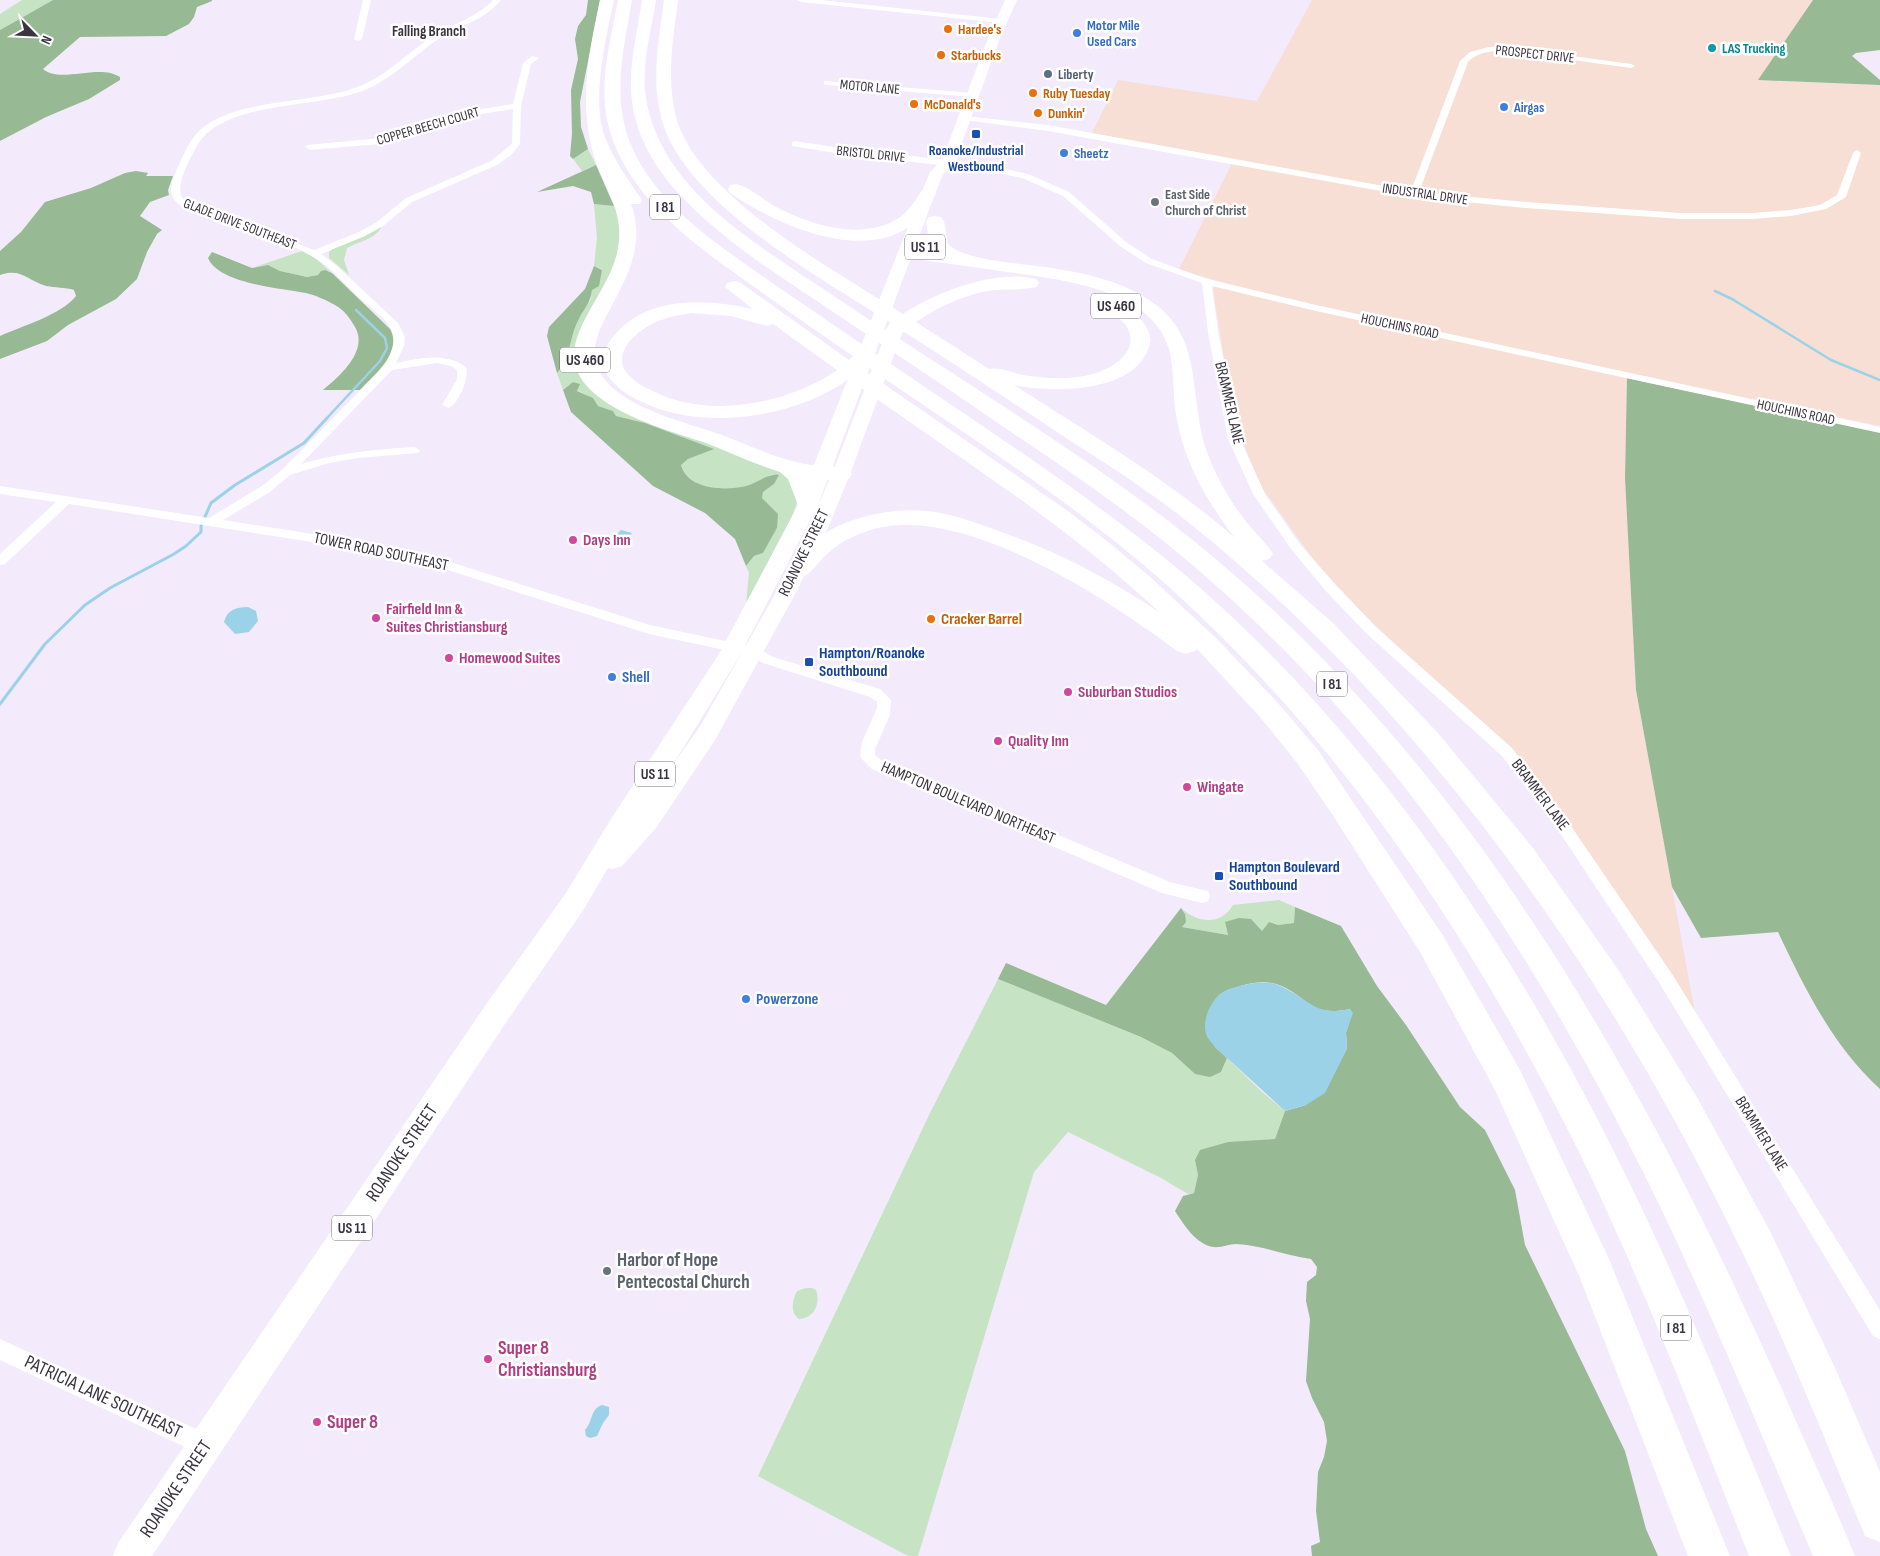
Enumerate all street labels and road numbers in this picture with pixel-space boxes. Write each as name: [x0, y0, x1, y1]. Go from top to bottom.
street label: PROSPECT DRIVE: [1495, 41, 1576, 67]
street label: MOTOR LANE: [839, 76, 901, 98]
street label: COPPER BEECH COURT: [375, 103, 482, 149]
street label: BRISTOL DRIVE: [836, 142, 907, 166]
street label: INDUSTRIAL DRIVE: [1381, 180, 1469, 208]
road number: I 81: [650, 194, 680, 220]
street label: GLADE DRIVE SOUTHEAST: [181, 195, 299, 253]
road number: US 11: [905, 234, 945, 260]
road number: US 460: [1091, 294, 1141, 318]
street label: HOUCHINS ROAD: [1360, 309, 1441, 343]
road number: US 460: [560, 348, 610, 372]
street label: BRAMMER LANE: [1210, 360, 1248, 446]
street label: HOUCHINS ROAD: [1756, 395, 1837, 429]
street label: ROANOKE STREET: [775, 506, 833, 600]
street label: TOWER ROAD SOUTHEAST: [312, 528, 451, 576]
road number: I 81: [1317, 672, 1347, 696]
street label: BRAMMER LANE: [1507, 756, 1573, 834]
street label: HAMPTON BOULEVARD NORTHEAST: [878, 758, 1058, 849]
road number: US 11: [635, 762, 675, 786]
street label: BRAMMER LANE: [1731, 1093, 1791, 1175]
street label: ROANOKE STREET: [361, 1100, 443, 1206]
road number: US 11: [332, 1216, 372, 1240]
road number: I 81: [1661, 1316, 1691, 1340]
street label: PATRICIA LANE SOUTHEAST: [21, 1350, 186, 1444]
street label: ROANOKE STREET: [135, 1436, 217, 1542]

